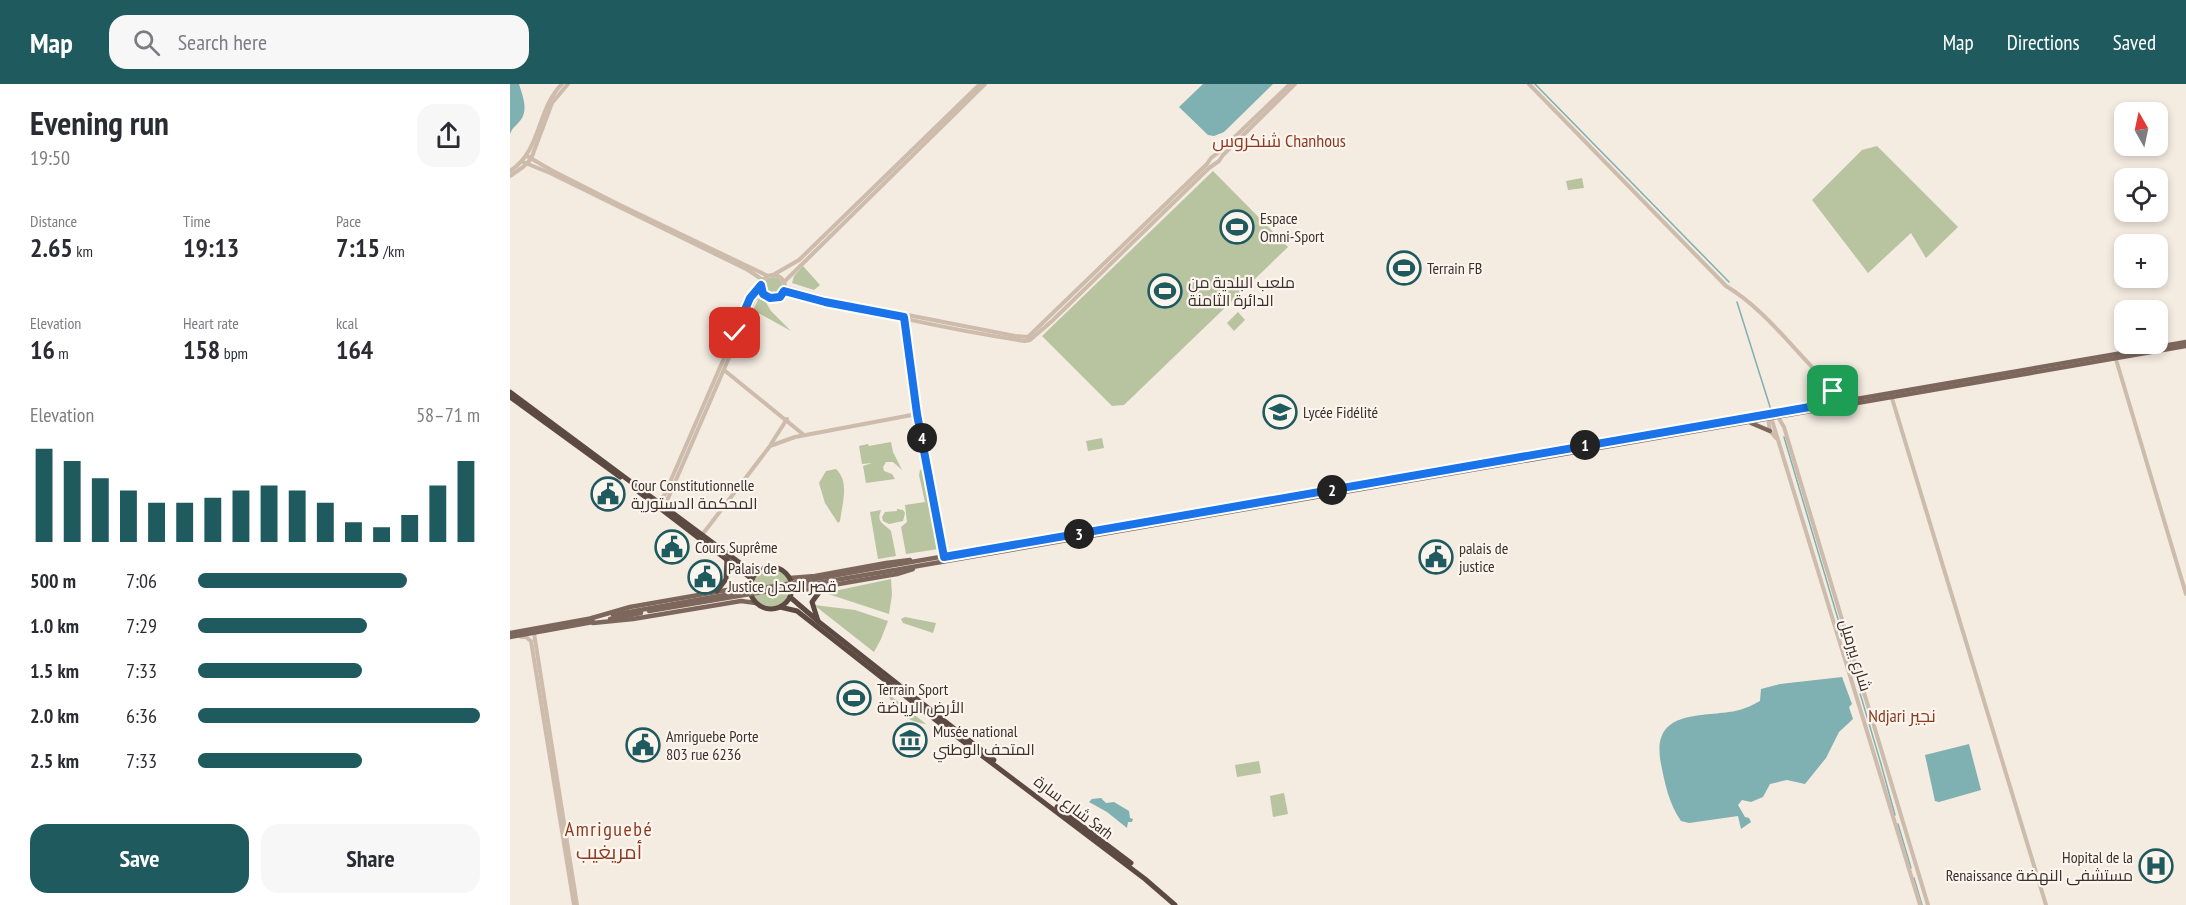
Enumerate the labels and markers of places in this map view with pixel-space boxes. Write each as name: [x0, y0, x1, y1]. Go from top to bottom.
place label: Espace Omni-Sport: [1260, 208, 1325, 246]
sports icon: Espace Omni-Sport: [1219, 209, 1255, 245]
sports icon: Terrain FB: [1386, 250, 1422, 286]
place label: Terrain FB: [1427, 258, 1482, 278]
place label: ملعب البلدية من الدائرة الثامنة: [1188, 272, 1295, 310]
sports icon: ملعب البلدية من الدائرة الثامنة: [1147, 273, 1183, 309]
pin: [709, 307, 760, 358]
pin: [1807, 365, 1858, 416]
school or university icon: Lycée Fidélité: [1262, 394, 1298, 430]
place label: Lycée Fidélité: [1303, 402, 1378, 422]
pin: 4: [907, 423, 937, 453]
pin: 1: [1570, 430, 1600, 460]
place label: Cour Constitutionnelle المحكمة الدستورية: [631, 475, 758, 513]
pin: 2: [1317, 475, 1347, 505]
public building icon: Cour Constitutionnelle المحكمة الدستورية: [590, 476, 626, 512]
pin: 3: [1064, 519, 1094, 549]
public building icon: Cours Suprême: [654, 529, 690, 565]
place label: Cours Suprême: [695, 537, 778, 557]
place label: palais de justice: [1459, 538, 1508, 576]
public building icon: palais de justice: [1418, 539, 1454, 575]
place label: Palais de Justice قصر العدل: [727, 558, 837, 597]
public building icon: Palais de Justice قصر العدل: [687, 559, 723, 595]
place label: Terrain Sport الأرض الرياضة: [877, 679, 964, 718]
sports icon: Terrain Sport الأرض الرياضة: [836, 680, 872, 716]
place label: Musée national المتحف الوطني: [933, 721, 1035, 763]
museum icon: Musée national المتحف الوطني: [892, 722, 928, 758]
place label: Amriguebe Porte 803 rue 6236: [666, 726, 759, 764]
public building icon: Amriguebe Porte 803 rue 6236: [625, 727, 661, 763]
place label: Hopital de la Renaissance مستشفى النهضة: [1946, 847, 2133, 886]
hospital icon: Hopital de la Renaissance مستشفى النهضة: [2138, 848, 2174, 884]

